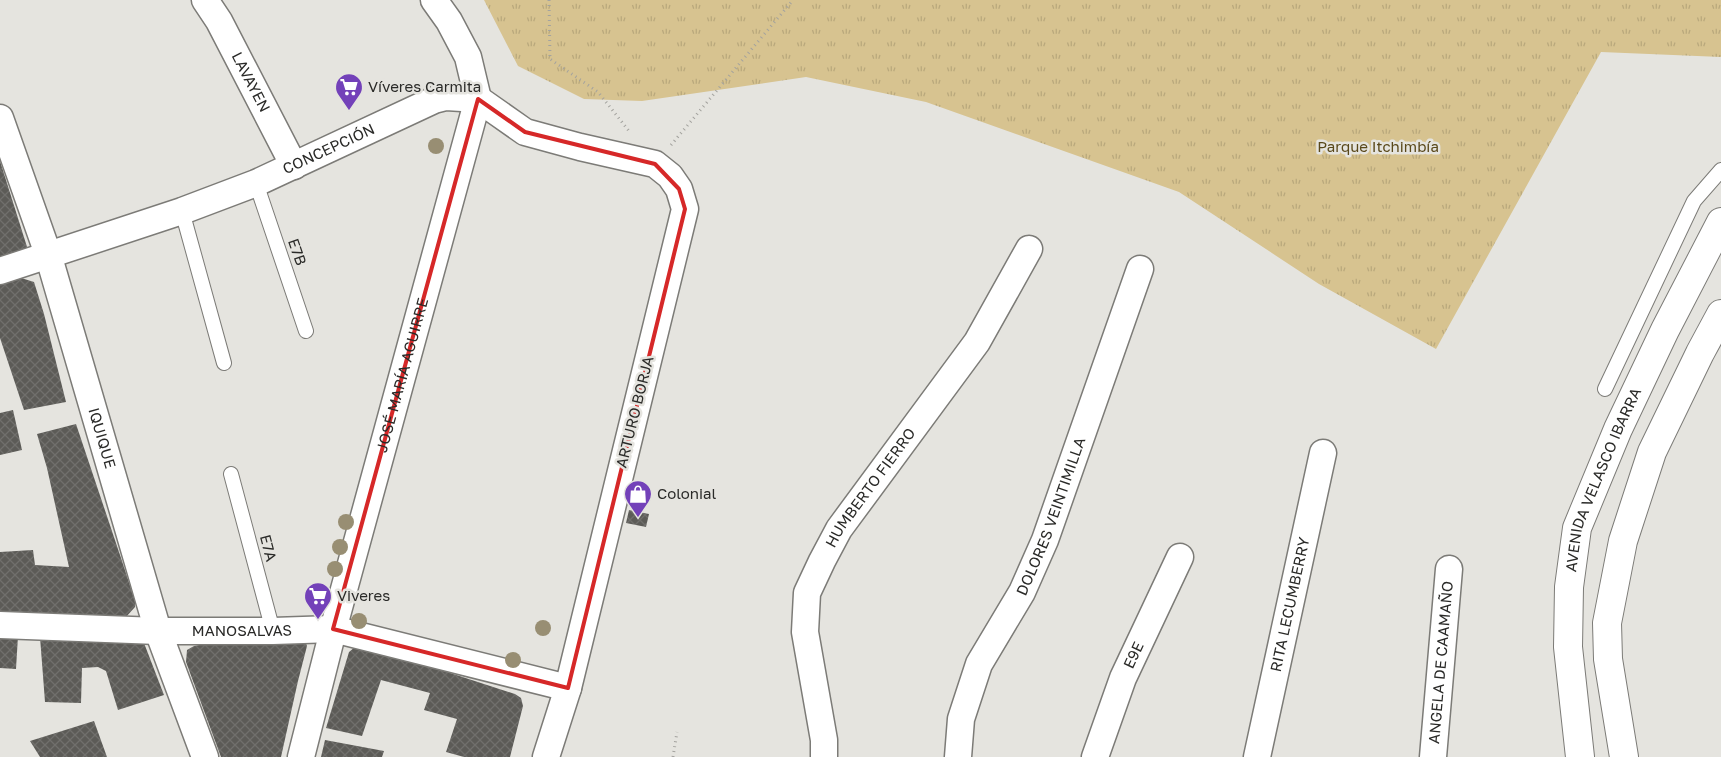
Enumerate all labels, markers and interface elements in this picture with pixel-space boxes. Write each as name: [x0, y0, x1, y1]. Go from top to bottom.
street label: LAVAYEN: [229, 49, 274, 115]
supermarket icon: Víveres Carmita: [334, 72, 364, 111]
place label: Víveres Carmita: [368, 77, 481, 95]
street label: CONCEPCIÓN: [279, 119, 377, 177]
park label: Parque Itchimbía: [1317, 137, 1439, 155]
street label: E7B: [285, 236, 311, 267]
street label: JOSÉ MARÍA AGUIRRE: [372, 296, 431, 454]
street label: ARTURO BORJA: [611, 354, 657, 469]
street label: AVENIDA VELASCO IBARRA: [1561, 384, 1644, 573]
street label: IQUIQUE: [85, 405, 120, 470]
street label: HUMBERTO FIERRO: [821, 424, 919, 550]
street label: DOLORES VEINTIMILLA: [1012, 434, 1088, 598]
shop icon: Colonial: [623, 479, 653, 518]
place label: Colonial: [657, 484, 717, 502]
street label: E7A: [257, 532, 281, 563]
street label: RITA LECUMBERRY: [1266, 535, 1313, 673]
street label: ANGELA DE CAAMAÑO: [1424, 580, 1456, 744]
supermarket icon: Viveres: [303, 581, 333, 620]
place label: Viveres: [337, 586, 390, 604]
street label: MANOSALVAS: [192, 620, 292, 639]
street label: E9E: [1119, 639, 1147, 671]

